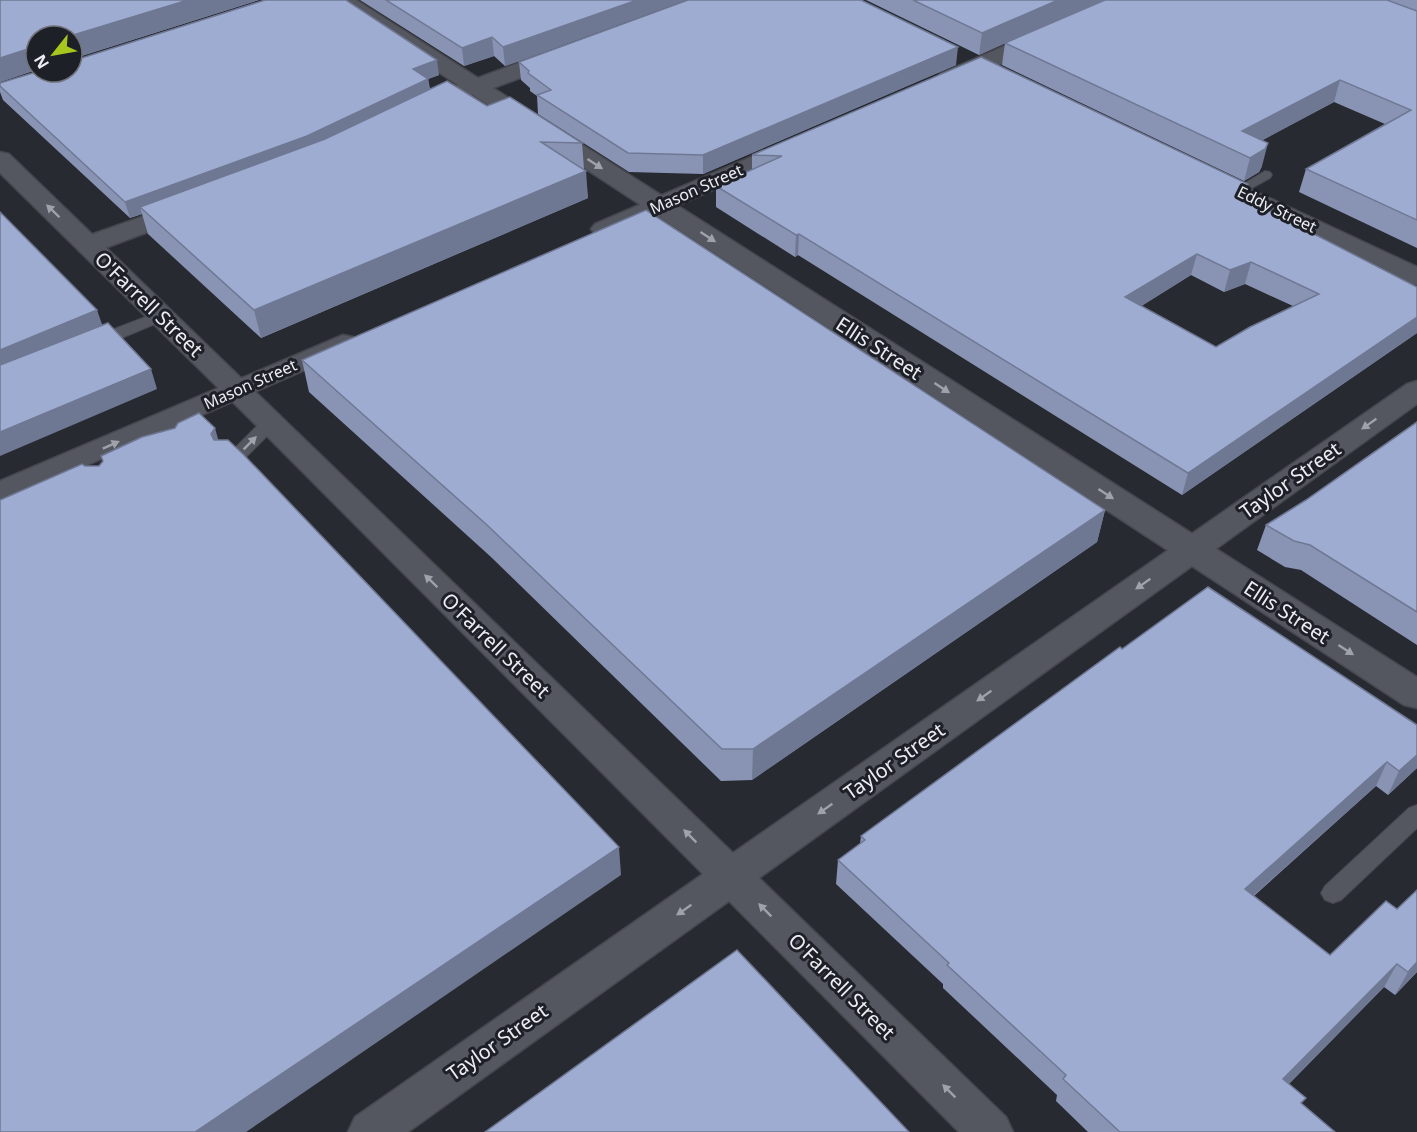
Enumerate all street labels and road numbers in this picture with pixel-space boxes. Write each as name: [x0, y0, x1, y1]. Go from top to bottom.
street label: Mason Street: [646, 159, 746, 219]
street label: Eddy Street: [1234, 180, 1320, 238]
street label: O'Farrell Street: [89, 245, 209, 363]
street label: Ellis Street: [831, 310, 927, 386]
street label: Mason Street: [200, 354, 300, 414]
street label: Taylor Street: [1234, 435, 1346, 525]
street label: Ellis Street: [1239, 574, 1335, 650]
street label: O'Farrell Street: [436, 586, 556, 704]
street label: Taylor Street: [838, 716, 950, 806]
street label: O'Farrell Street: [783, 927, 901, 1045]
street label: Taylor Street: [441, 997, 553, 1087]

